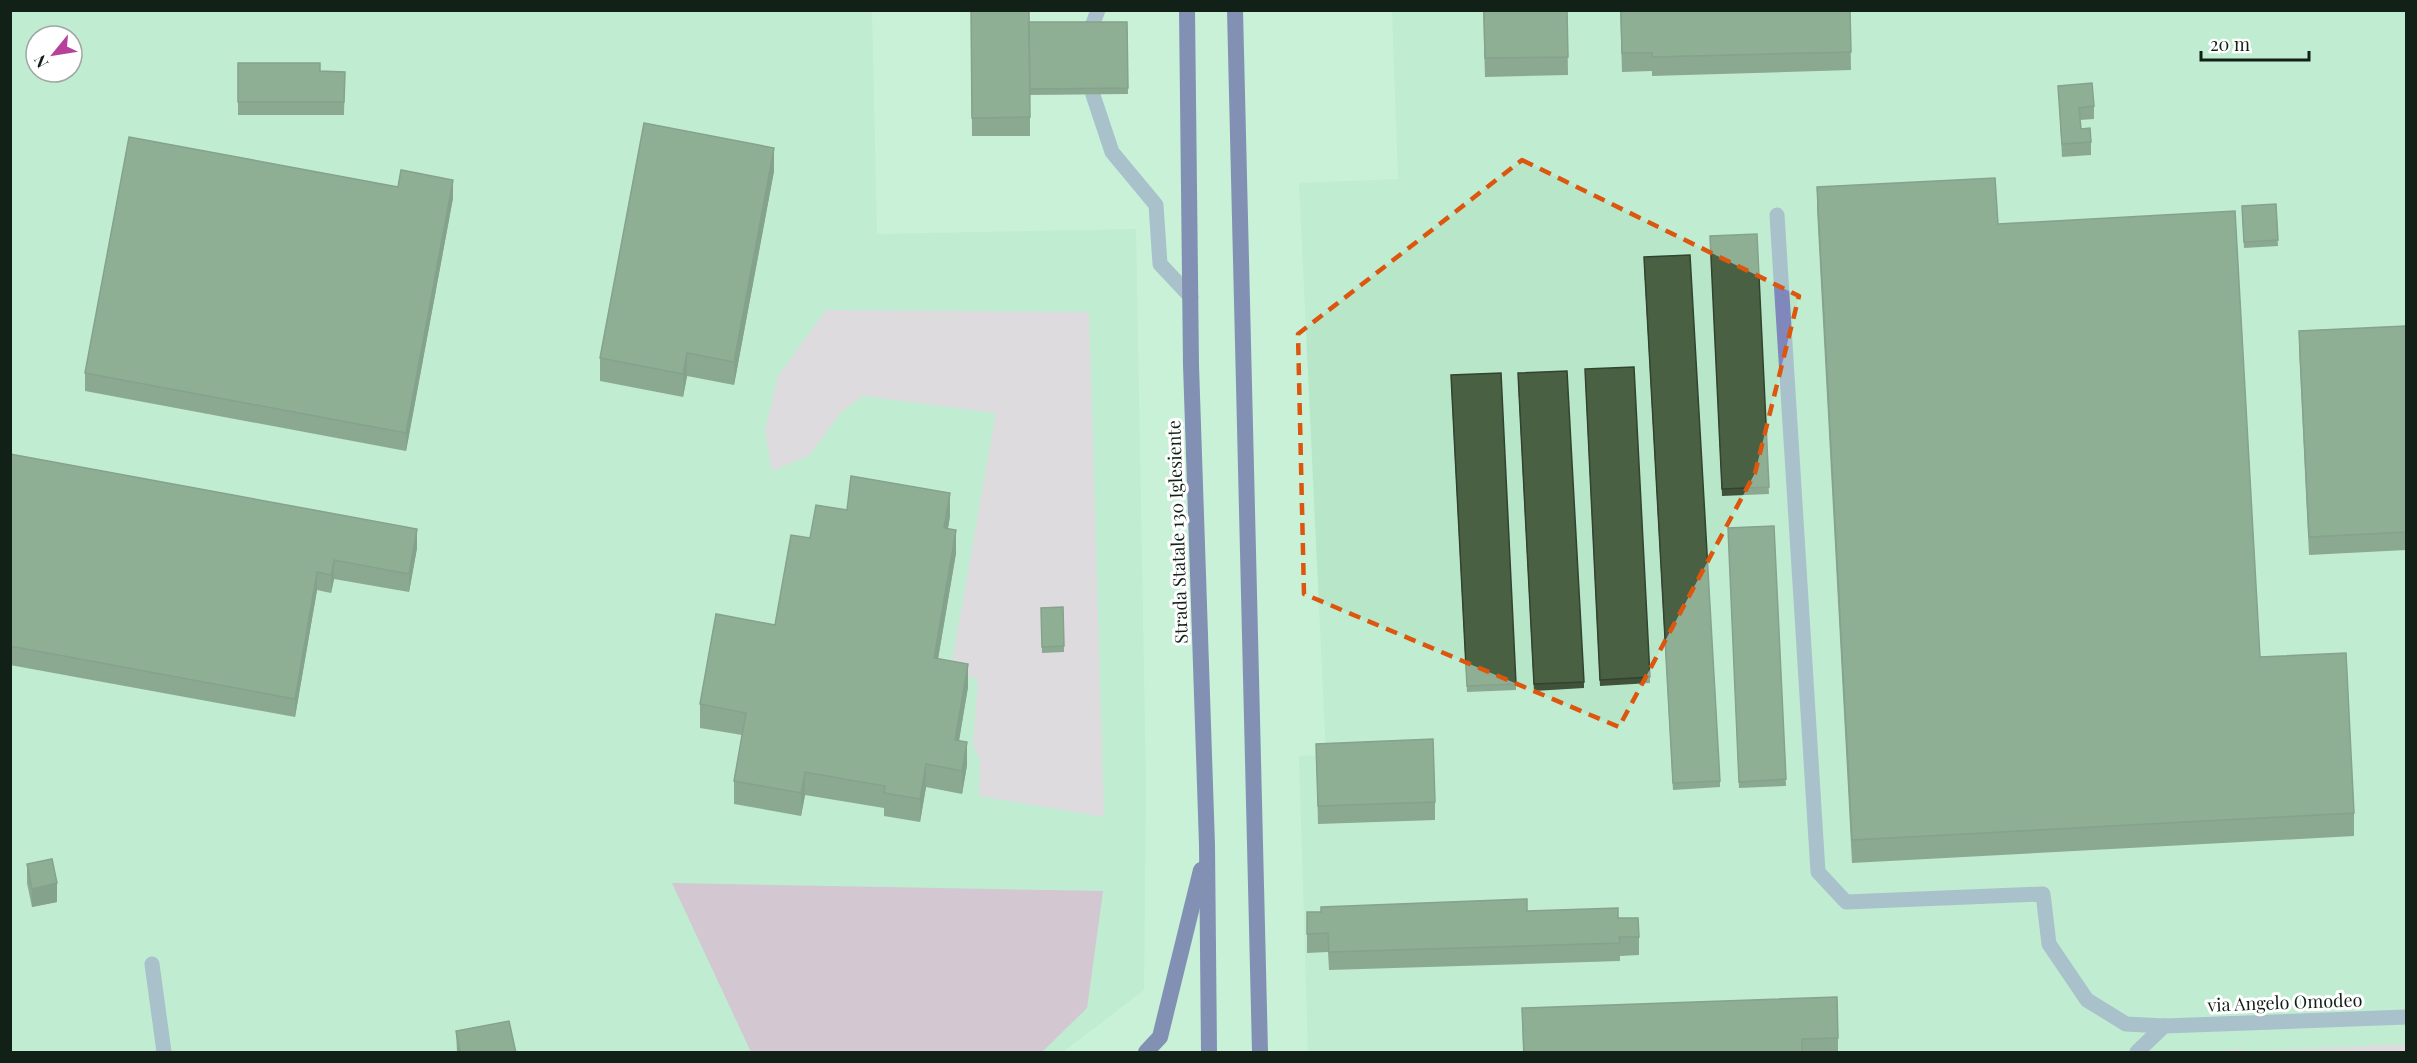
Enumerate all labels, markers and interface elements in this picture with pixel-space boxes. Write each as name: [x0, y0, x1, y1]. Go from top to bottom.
north arrow: [24, 24, 84, 84]
scale bar: [2201, 24, 2309, 62]
text: 20 m: [2210, 32, 2250, 56]
text: N: [28, 51, 53, 72]
street label: Strada Statale 130 Iglesiente: [1161, 420, 1193, 644]
street label: via Angelo Omodeo: [2206, 987, 2363, 1017]

